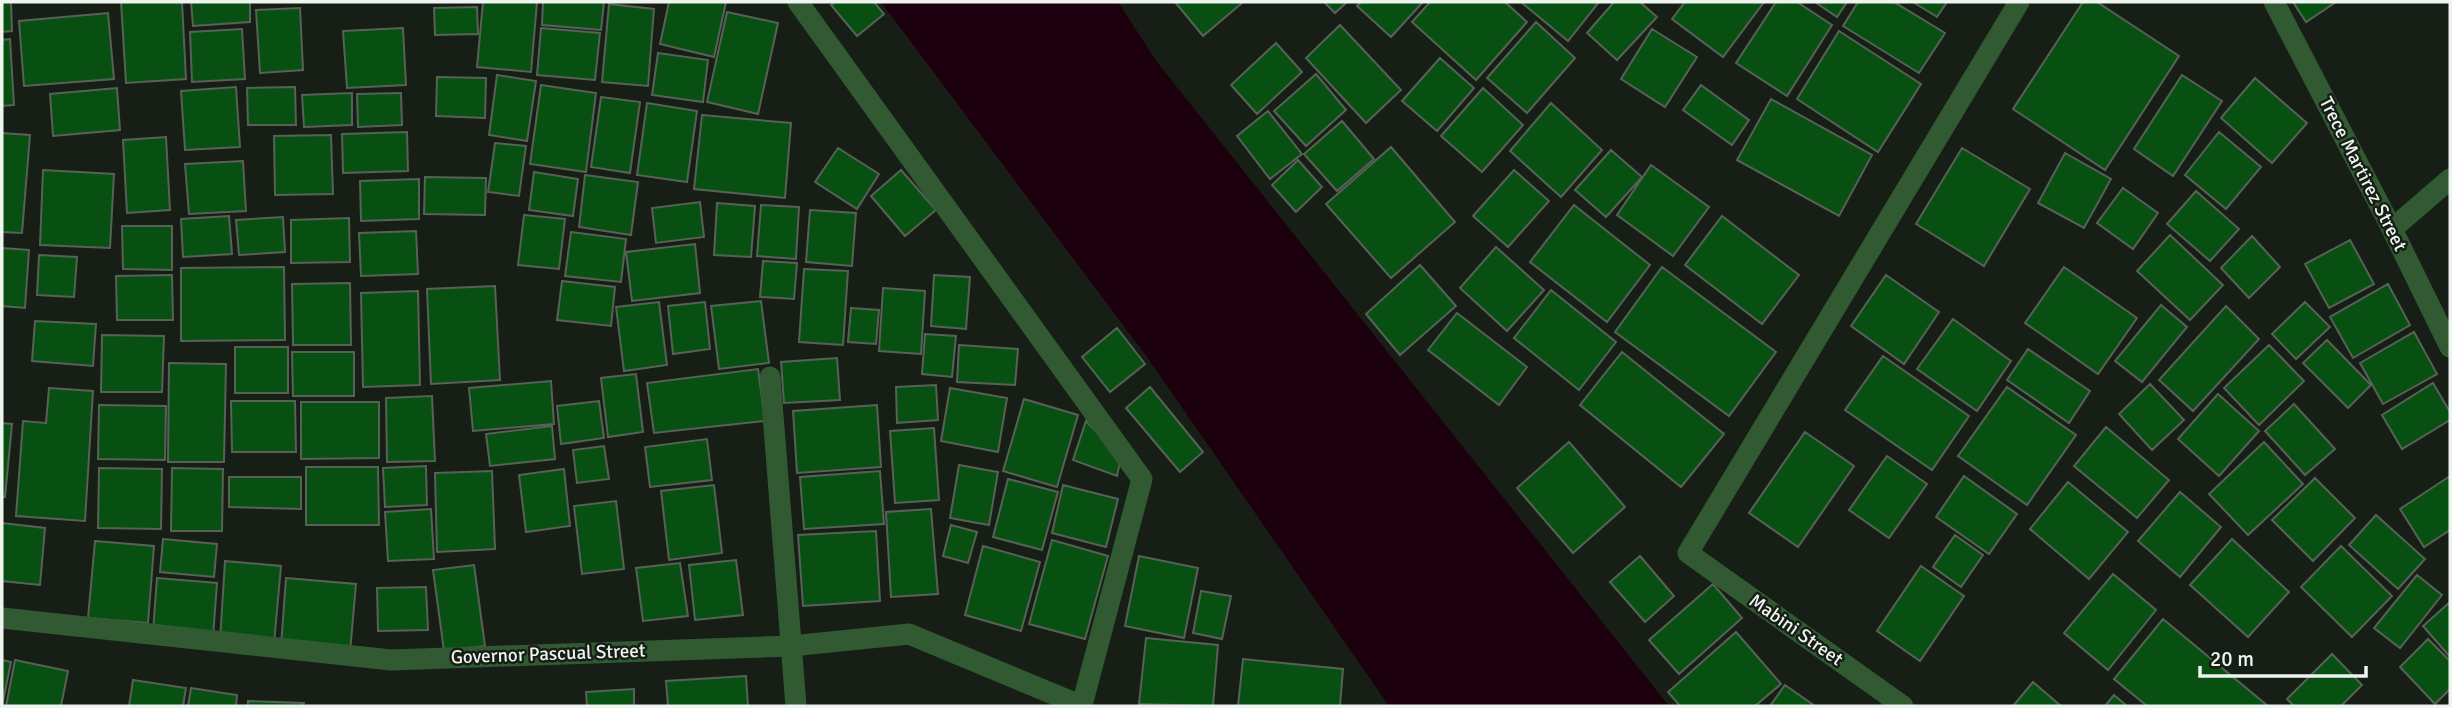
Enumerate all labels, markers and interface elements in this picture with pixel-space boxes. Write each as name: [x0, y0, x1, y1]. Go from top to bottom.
street label: Trece Martirez Street: [2314, 93, 2412, 255]
street label: Mabini Street: [1744, 589, 1848, 671]
scale bar: [2200, 634, 2366, 678]
street label: Governor Pascual Street: [450, 639, 646, 669]
text: 20 m: [2210, 646, 2254, 672]

